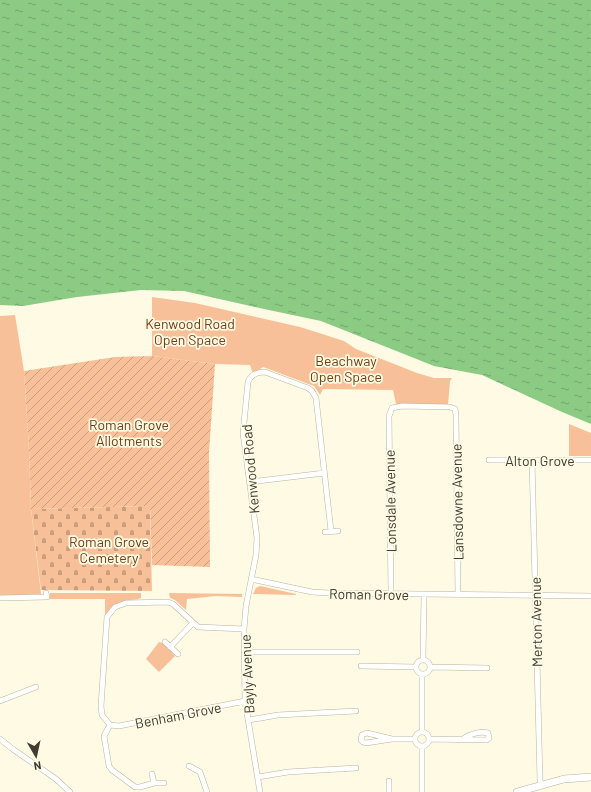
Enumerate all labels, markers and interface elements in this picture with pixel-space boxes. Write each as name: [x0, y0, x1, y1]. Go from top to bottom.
park label: Kenwood Road Open Space: [145, 315, 235, 348]
park label: Beachway Open Space: [310, 352, 382, 385]
park label: Roman Grove Allotments: [89, 416, 169, 449]
street label: Kenwood Road: [238, 424, 262, 514]
street label: Lansdowne Avenue: [447, 444, 467, 560]
street label: Lonsdale Avenue: [381, 450, 399, 552]
street label: Alton Grove: [505, 452, 575, 469]
park label: Roman Grove Cemetery: [69, 533, 149, 566]
street label: Merton Avenue: [527, 577, 545, 667]
street label: Roman Grove: [329, 585, 409, 603]
street label: Bayly Avenue: [236, 634, 258, 714]
street label: Benham Grove: [133, 698, 223, 732]
north arrow: [16, 736, 56, 776]
text: N: [33, 759, 42, 773]

